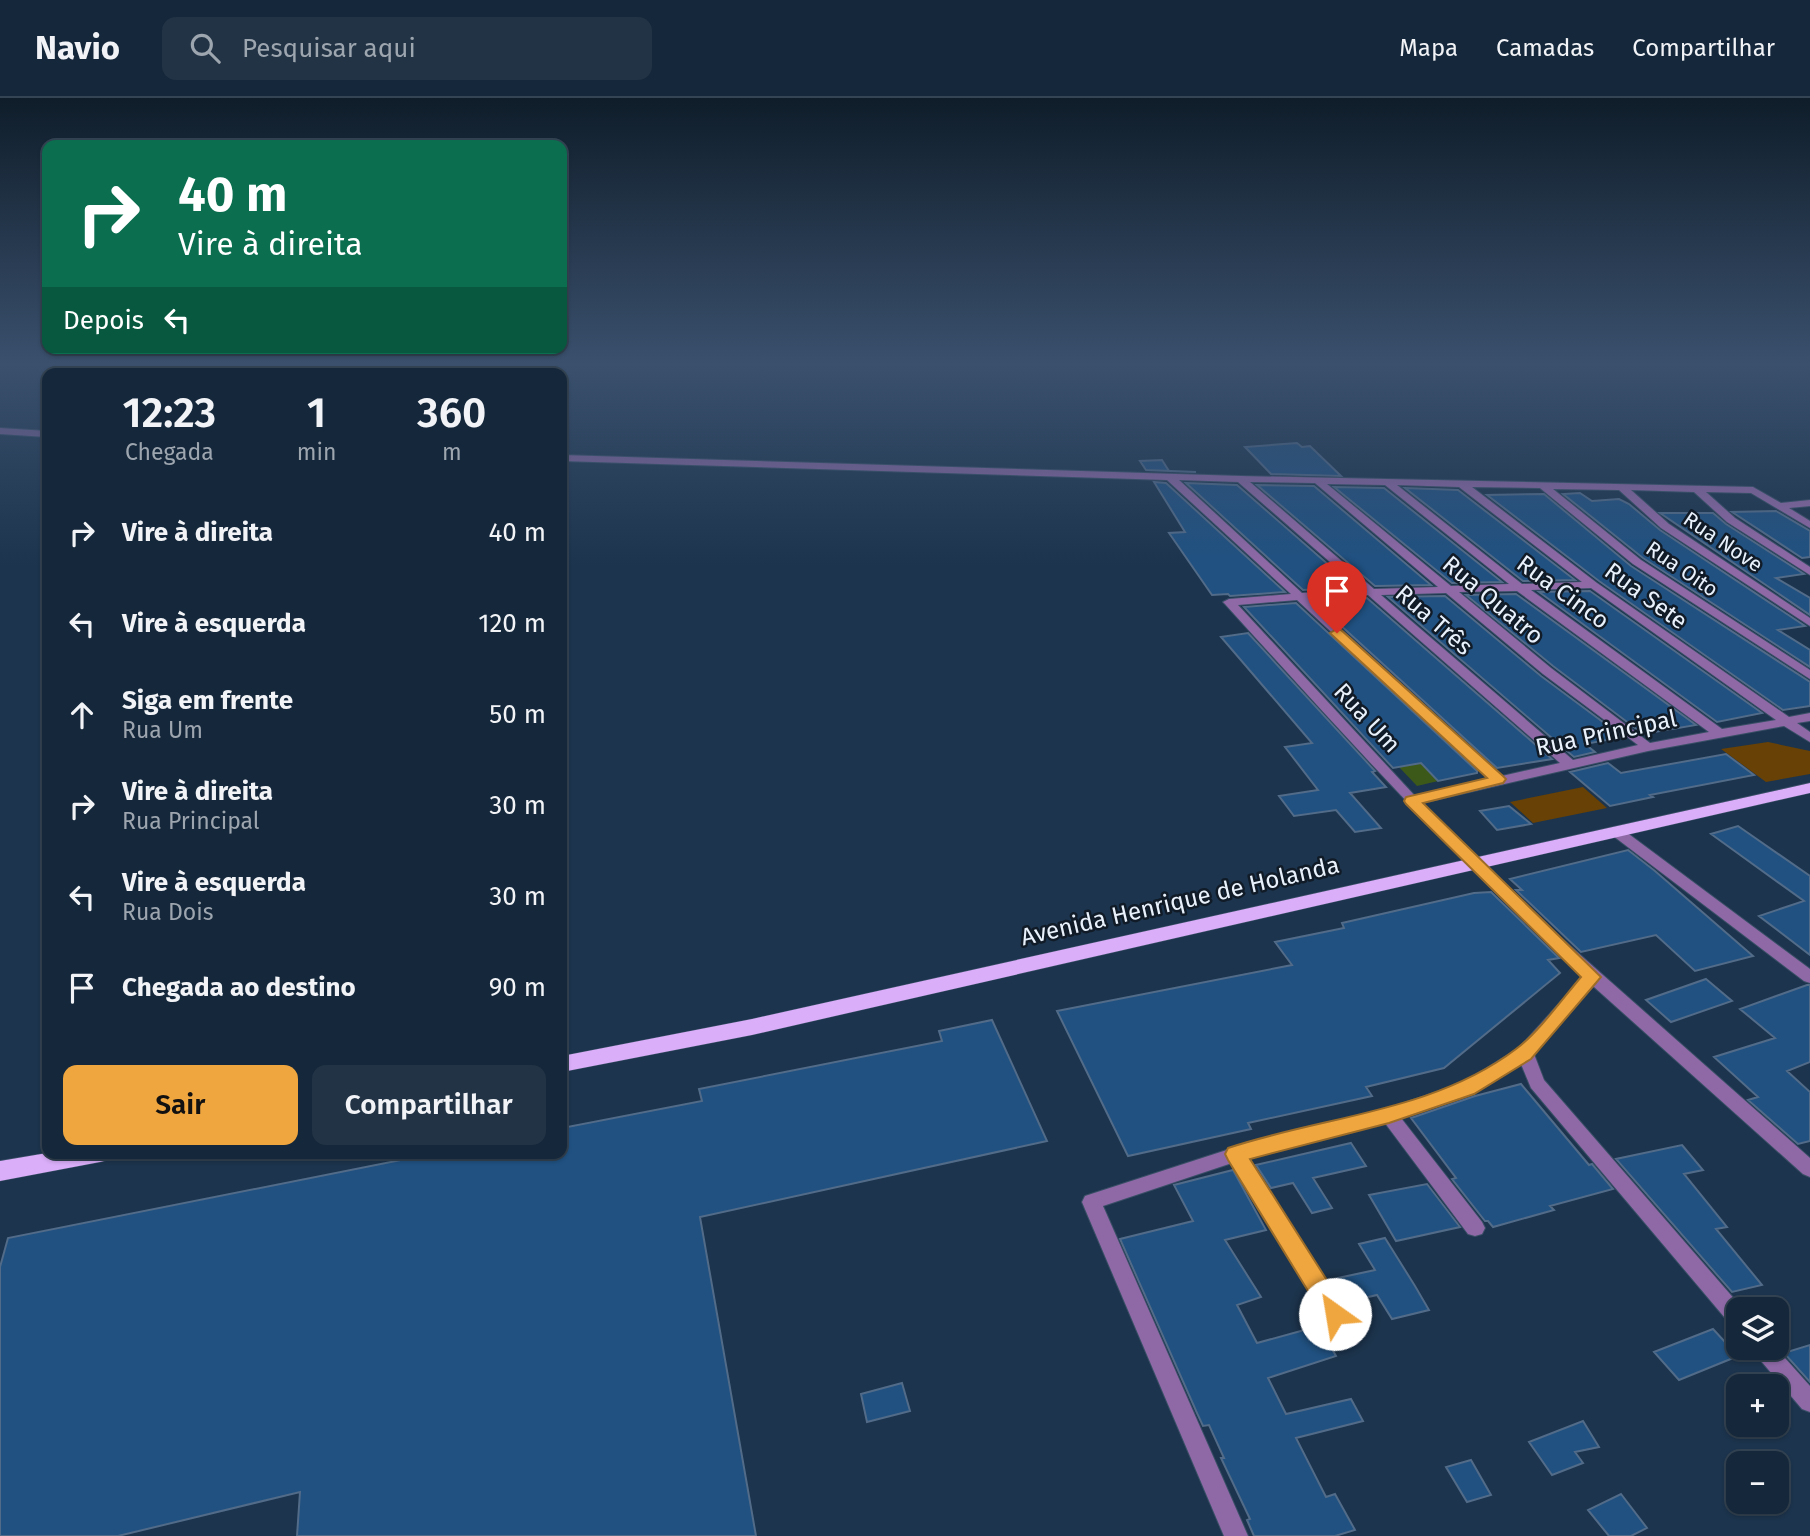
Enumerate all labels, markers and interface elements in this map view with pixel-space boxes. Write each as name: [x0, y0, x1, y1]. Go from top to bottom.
search box: [162, 17, 652, 80]
text: Navio: [35, 28, 120, 68]
icon: search: [186, 29, 224, 67]
text: Pesquisar aqui: [242, 33, 416, 64]
text: Mapa: [1399, 34, 1458, 62]
text: Camadas: [1496, 34, 1594, 62]
text: Compartilhar: [1632, 34, 1775, 62]
text: 40 m: [178, 165, 287, 224]
icon: right: [63, 168, 154, 259]
text: Vire à direita: [178, 225, 363, 263]
icon: left: [158, 301, 196, 339]
text: Depois: [63, 305, 144, 336]
text: 12:23: [123, 388, 216, 438]
text: 1: [307, 388, 326, 438]
text: 360: [417, 388, 486, 438]
text: Chegada: [125, 438, 214, 466]
text: min: [297, 438, 337, 466]
text: m: [442, 438, 462, 466]
street label: Rua Nove: [1678, 506, 1768, 578]
icon: right: [63, 514, 101, 552]
text: Vire à direita: [122, 517, 273, 548]
text: 40 m: [488, 517, 546, 548]
street label: Rua Oito: [1641, 535, 1723, 603]
street label: Rua Cinco: [1511, 549, 1615, 635]
street label: Rua Quatro: [1437, 550, 1549, 650]
street label: Rua Sete: [1599, 557, 1693, 635]
pin: [1307, 561, 1367, 633]
icon: arrive: [1318, 572, 1356, 610]
street label: Rua Três: [1390, 579, 1478, 661]
icon: left: [63, 605, 101, 643]
text: Vire à esquerda: [122, 608, 306, 639]
text: 120 m: [478, 608, 546, 639]
street label: Rua Um: [1328, 678, 1406, 758]
text: Siga em frente: [122, 685, 293, 716]
icon: ahead: [63, 696, 101, 734]
text: 50 m: [489, 699, 546, 730]
street label: Rua Principal: [1533, 704, 1679, 762]
text: Rua Um: [122, 716, 203, 744]
text: Vire à direita: [122, 776, 273, 807]
icon: right: [63, 787, 101, 825]
text: 30 m: [489, 790, 546, 821]
text: Rua Principal: [122, 807, 260, 835]
street label: Avenida Henrique de Holanda: [1018, 851, 1342, 951]
text: Vire à esquerda: [122, 867, 306, 898]
icon: left: [63, 878, 101, 916]
text: 30 m: [489, 881, 546, 912]
text: Rua Dois: [122, 898, 213, 926]
icon: arrive: [63, 969, 101, 1007]
text: Chegada ao destino: [122, 972, 356, 1003]
text: 90 m: [489, 972, 546, 1003]
button: Sair: [63, 1065, 298, 1145]
button: Compartilhar: [312, 1065, 546, 1145]
position arrow: [1298, 1277, 1372, 1351]
map controls: [1726, 1297, 1789, 1514]
button: layers: [1726, 1297, 1789, 1360]
button: +: [1726, 1374, 1789, 1437]
button: −: [1726, 1451, 1789, 1514]

